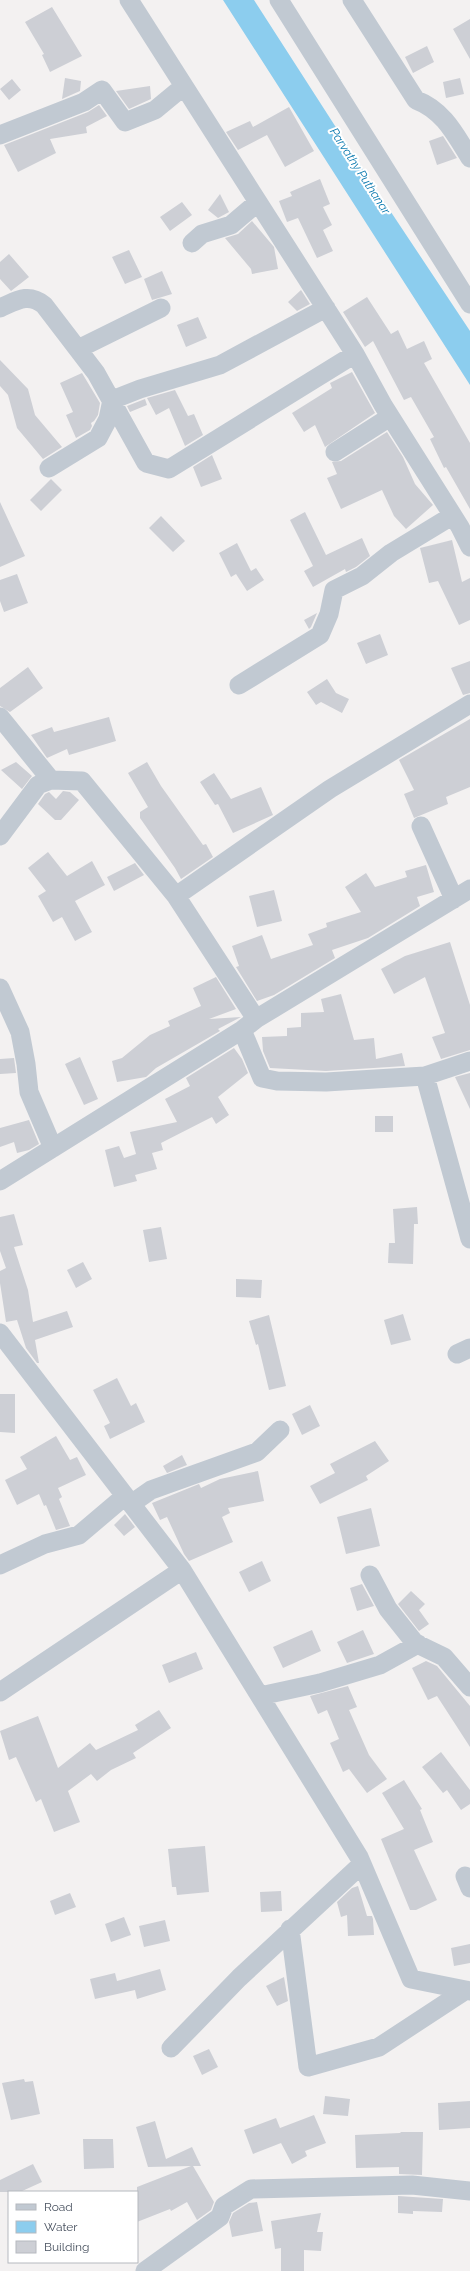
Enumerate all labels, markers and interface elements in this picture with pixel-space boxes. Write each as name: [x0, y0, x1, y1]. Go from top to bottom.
water label: Parvathy Puthanar: [327, 125, 394, 218]
legend: [8, 2191, 138, 2263]
text: Road: [44, 2200, 73, 2214]
text: Water: [44, 2220, 78, 2234]
text: Building: [44, 2240, 90, 2254]

